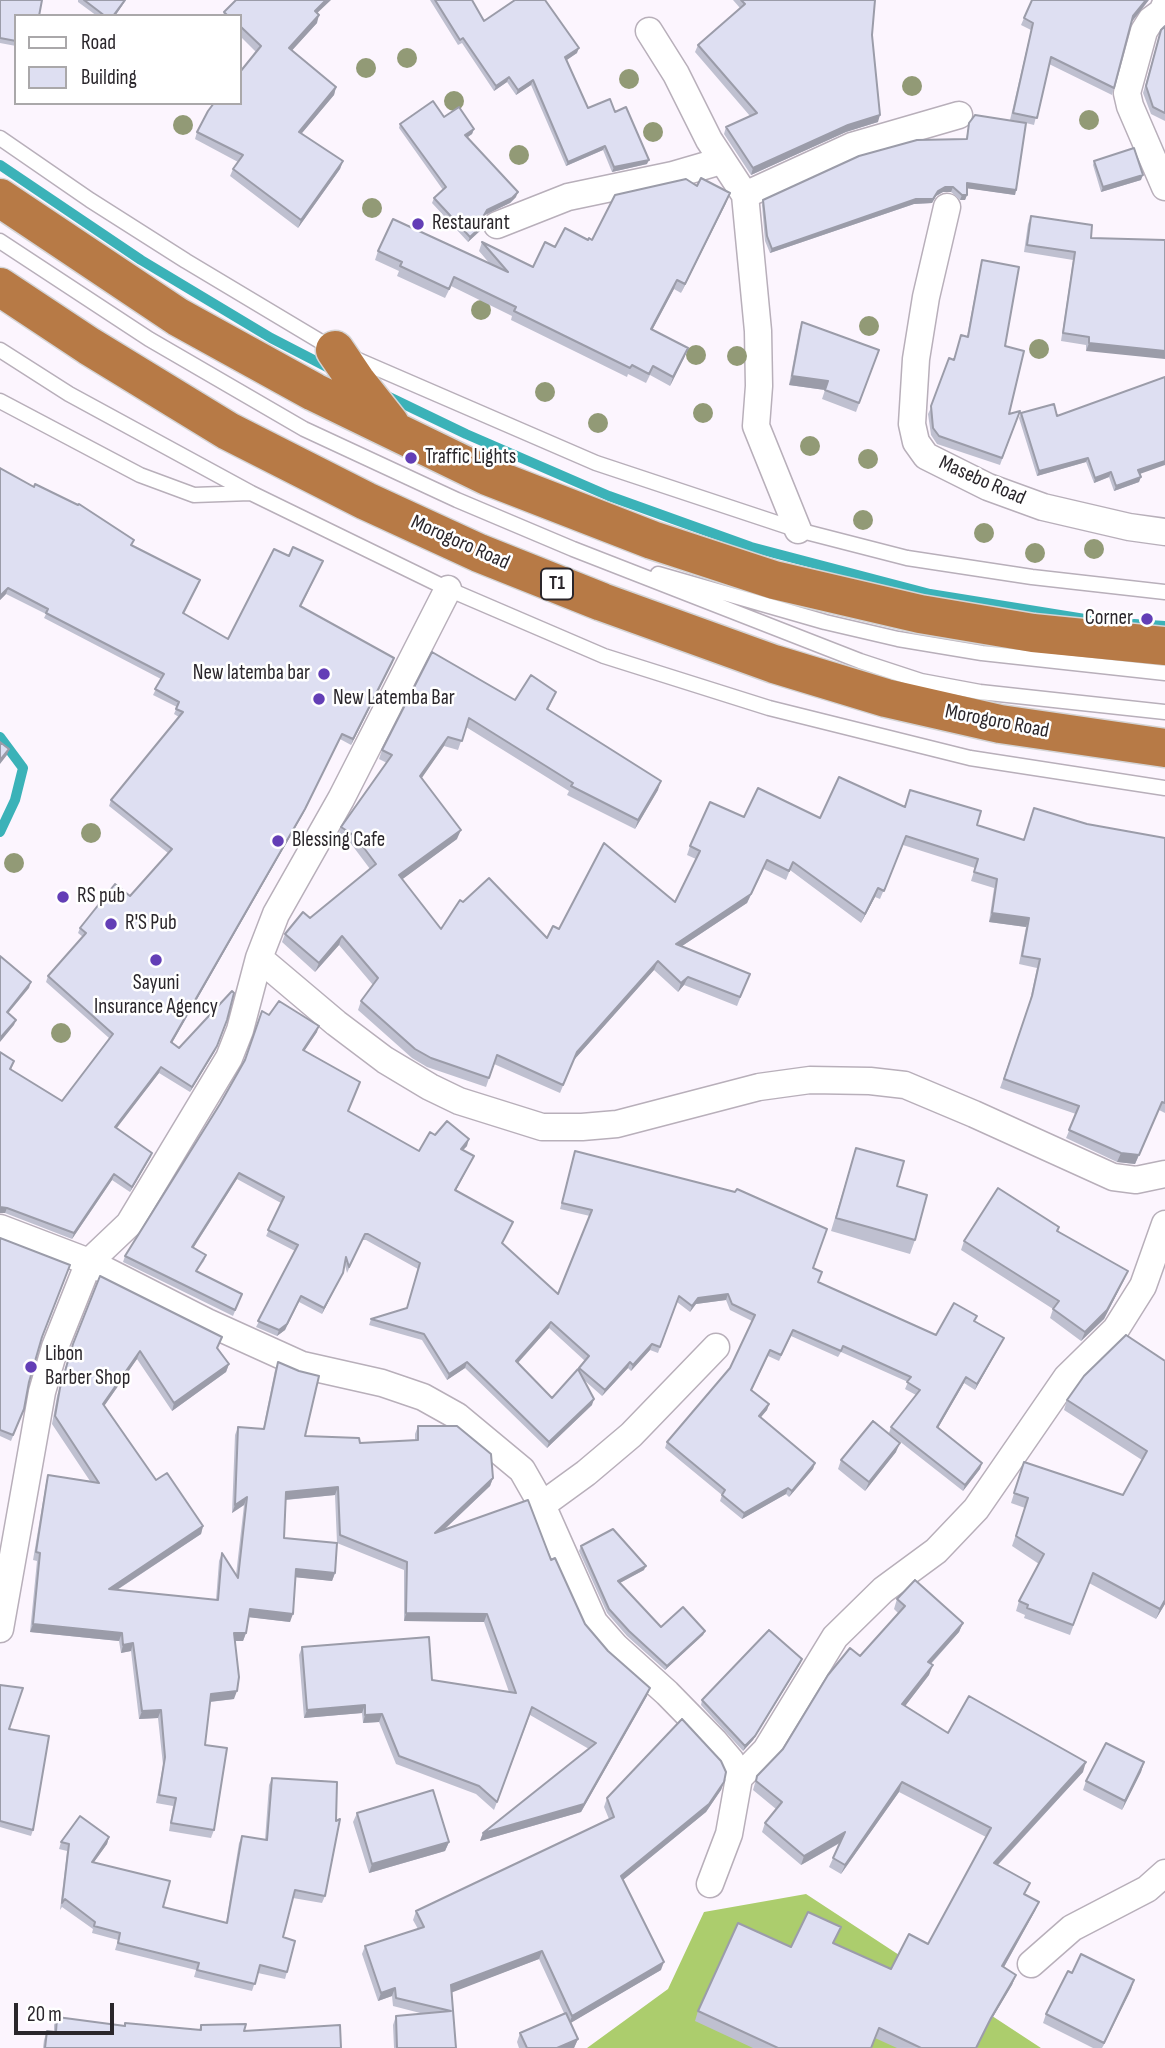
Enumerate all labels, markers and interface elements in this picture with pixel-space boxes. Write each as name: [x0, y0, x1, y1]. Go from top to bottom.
legend: [14, 14, 242, 105]
text: Road: [81, 30, 116, 55]
text: Building: [81, 65, 137, 90]
place label: Restaurant: [432, 211, 510, 237]
marker: Restaurant: [410, 216, 426, 232]
place label: Traffic Lights: [425, 445, 516, 471]
marker: Traffic Lights: [403, 450, 419, 466]
street label: Masebo Road: [935, 451, 1029, 511]
street label: Morogoro Road: [407, 510, 513, 576]
road number: T1: [541, 568, 573, 600]
place label: Corner: [1085, 606, 1133, 632]
marker: Corner: [1139, 611, 1155, 627]
place label: New latemba bar: [193, 661, 310, 687]
marker: New latemba bar: [316, 666, 332, 682]
place label: New Latemba Bar: [333, 686, 455, 712]
marker: New Latemba Bar: [311, 691, 327, 707]
street label: Morogoro Road: [943, 700, 1051, 744]
place label: Blessing Cafe: [292, 828, 385, 854]
marker: Blessing Cafe: [270, 833, 286, 849]
place label: RS pub: [77, 884, 125, 910]
marker: RS pub: [55, 889, 71, 905]
place label: R'S Pub: [125, 911, 177, 937]
marker: R'S Pub: [103, 916, 119, 932]
marker: Sayuni Insurance Agency: [148, 952, 164, 968]
place label: Sayuni Insurance Agency: [94, 971, 218, 1021]
place label: Libon Barber Shop: [45, 1342, 130, 1392]
marker: Libon Barber Shop: [23, 1359, 39, 1375]
scale bar: [18, 1988, 117, 2032]
text: 20 m: [27, 2002, 62, 2027]

